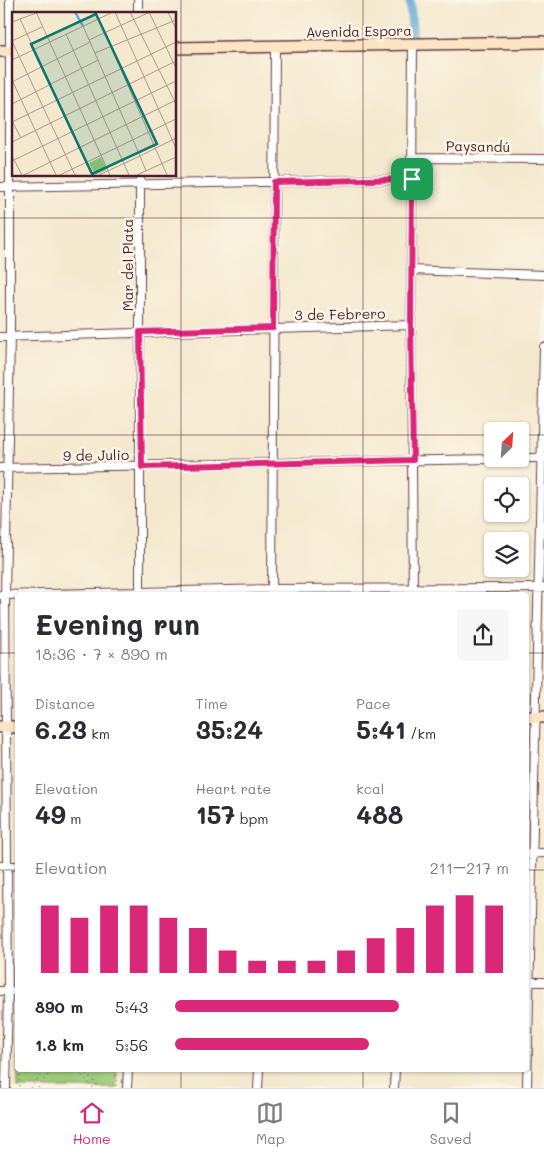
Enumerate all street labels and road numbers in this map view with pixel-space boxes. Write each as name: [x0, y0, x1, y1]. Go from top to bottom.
street label: Avenida Espora: [306, 21, 412, 41]
street label: Paysandú: [446, 136, 510, 156]
street label: Mar del Plata: [118, 219, 137, 311]
street label: 3 de Febrero: [294, 304, 386, 324]
street label: 9 de Julio: [63, 445, 129, 465]

